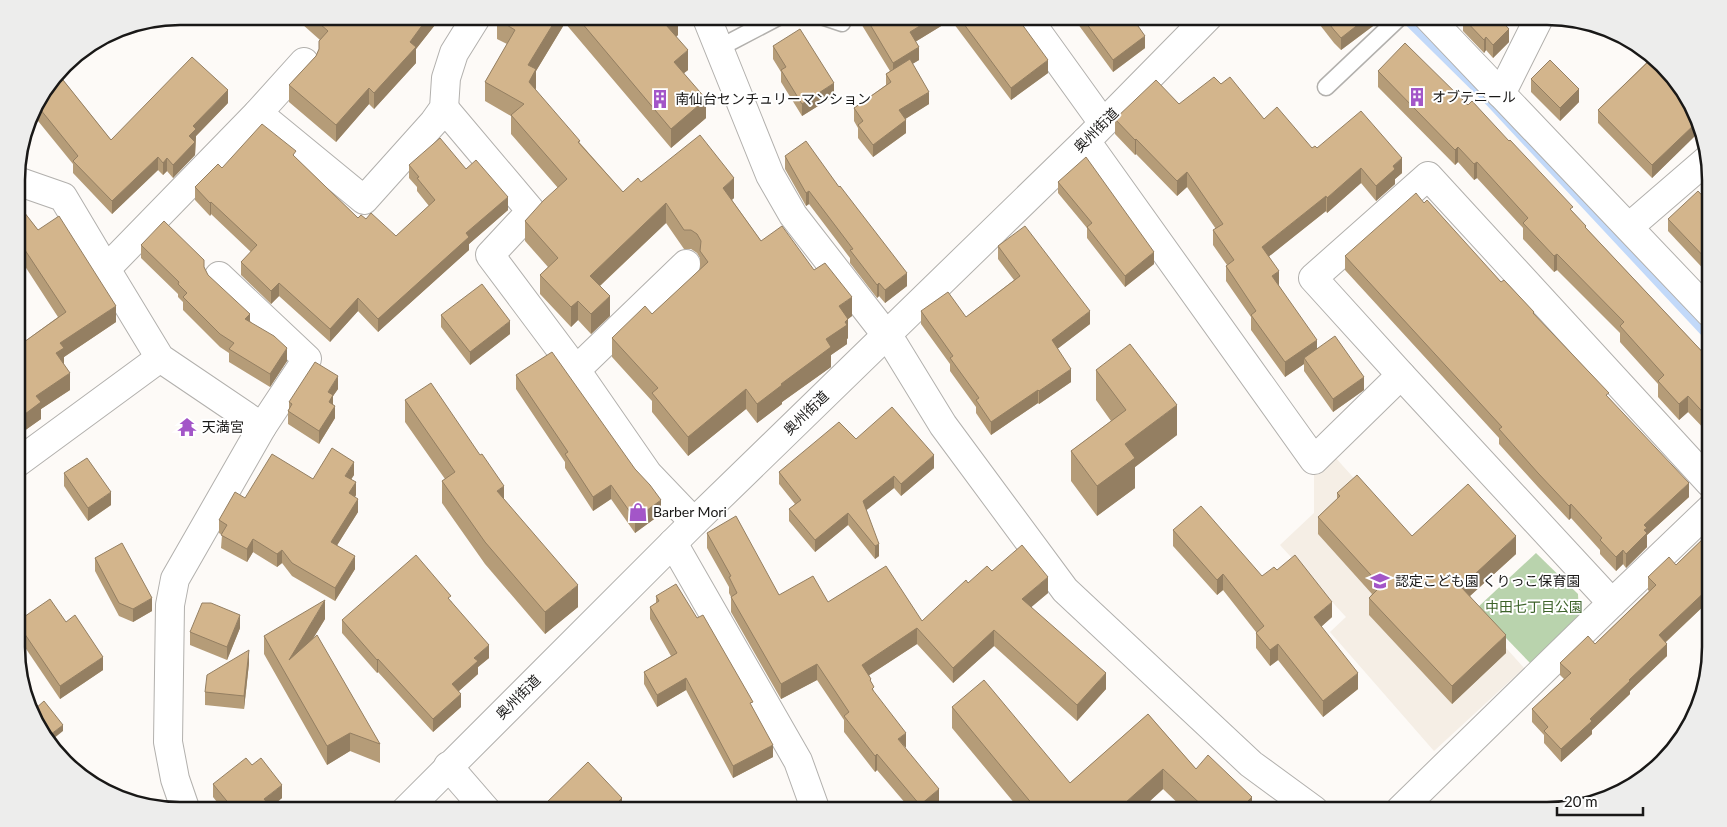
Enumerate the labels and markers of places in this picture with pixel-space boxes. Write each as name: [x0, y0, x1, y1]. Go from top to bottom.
building icon: オブテニール: [1406, 86, 1428, 108]
building icon: 南仙台センチュリーマンション: [649, 88, 671, 110]
place label: オブテニール: [1432, 88, 1516, 105]
place label: 南仙台センチュリーマンション: [675, 90, 871, 107]
temple icon: 天満宮: [176, 416, 198, 438]
place label: 天満宮: [202, 418, 244, 435]
shop icon: Barber Mori: [627, 501, 649, 523]
place label: Barber Mori: [653, 503, 727, 520]
school or university icon: 認定こども園 くりっこ保育園: [1369, 570, 1391, 592]
place label: 認定こども園 くりっこ保育園: [1395, 572, 1581, 589]

